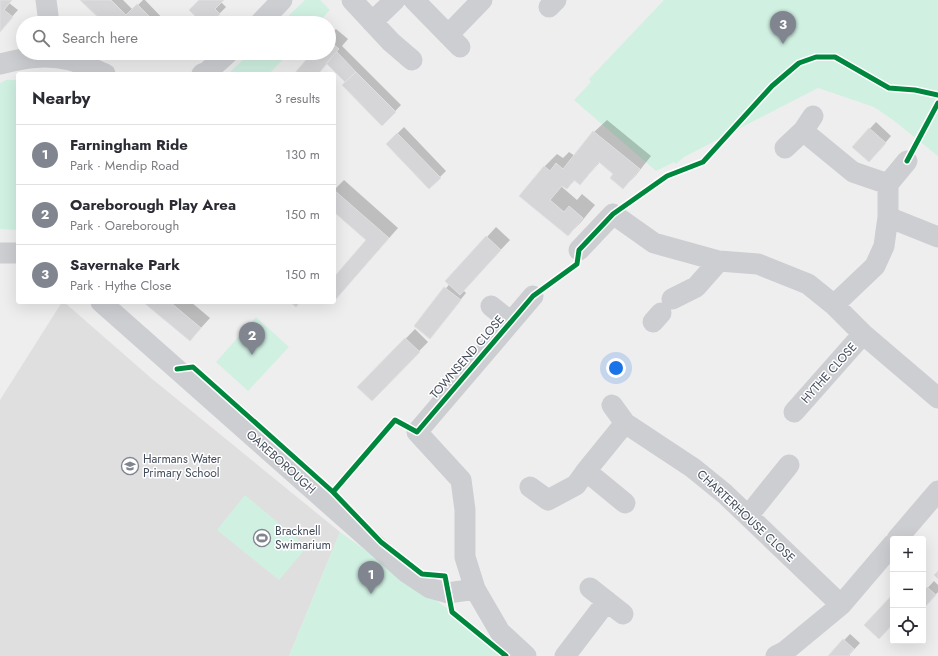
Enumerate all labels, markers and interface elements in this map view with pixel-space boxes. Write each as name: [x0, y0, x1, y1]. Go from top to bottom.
pin: 3: [770, 11, 796, 44]
search box: [16, 16, 336, 60]
icon: search: [30, 27, 52, 49]
text: Search here: [62, 27, 138, 49]
text: Nearby: [32, 86, 90, 110]
text: 3 results: [275, 89, 320, 108]
text: Farningham Ride: [70, 134, 188, 156]
text: 1: [42, 145, 48, 164]
text: 130 m: [285, 145, 320, 164]
text: Park · Mendip Road: [70, 156, 179, 175]
text: Oareborough Play Area: [70, 194, 236, 216]
text: 2: [41, 205, 49, 224]
text: 150 m: [285, 205, 320, 224]
text: Park · Oareborough: [70, 216, 179, 235]
text: Savernake Park: [70, 254, 180, 276]
text: 3: [41, 265, 49, 284]
text: 150 m: [285, 265, 320, 284]
text: Park · Hythe Close: [70, 276, 171, 295]
street label: TOWNSEND CLOSE: [426, 311, 508, 403]
pin: 2: [239, 322, 265, 355]
street label: HYTHE CLOSE: [797, 339, 861, 407]
your location: [606, 358, 626, 378]
street label: OAREBOROUGH: [242, 426, 320, 498]
place label: Harmans Water Primary School: [143, 450, 222, 482]
school or university icon: Harmans Water Primary School: [120, 456, 140, 476]
street label: CHARTERHOUSE CLOSE: [693, 466, 799, 566]
place label: Bracknell Swimarium: [275, 522, 331, 554]
sports icon: Bracknell Swimarium: [252, 528, 272, 548]
map controls: [890, 536, 926, 644]
button: +: [890, 536, 926, 572]
pin: 1: [358, 561, 384, 594]
button: −: [890, 572, 926, 608]
button: locate: [890, 608, 926, 644]

